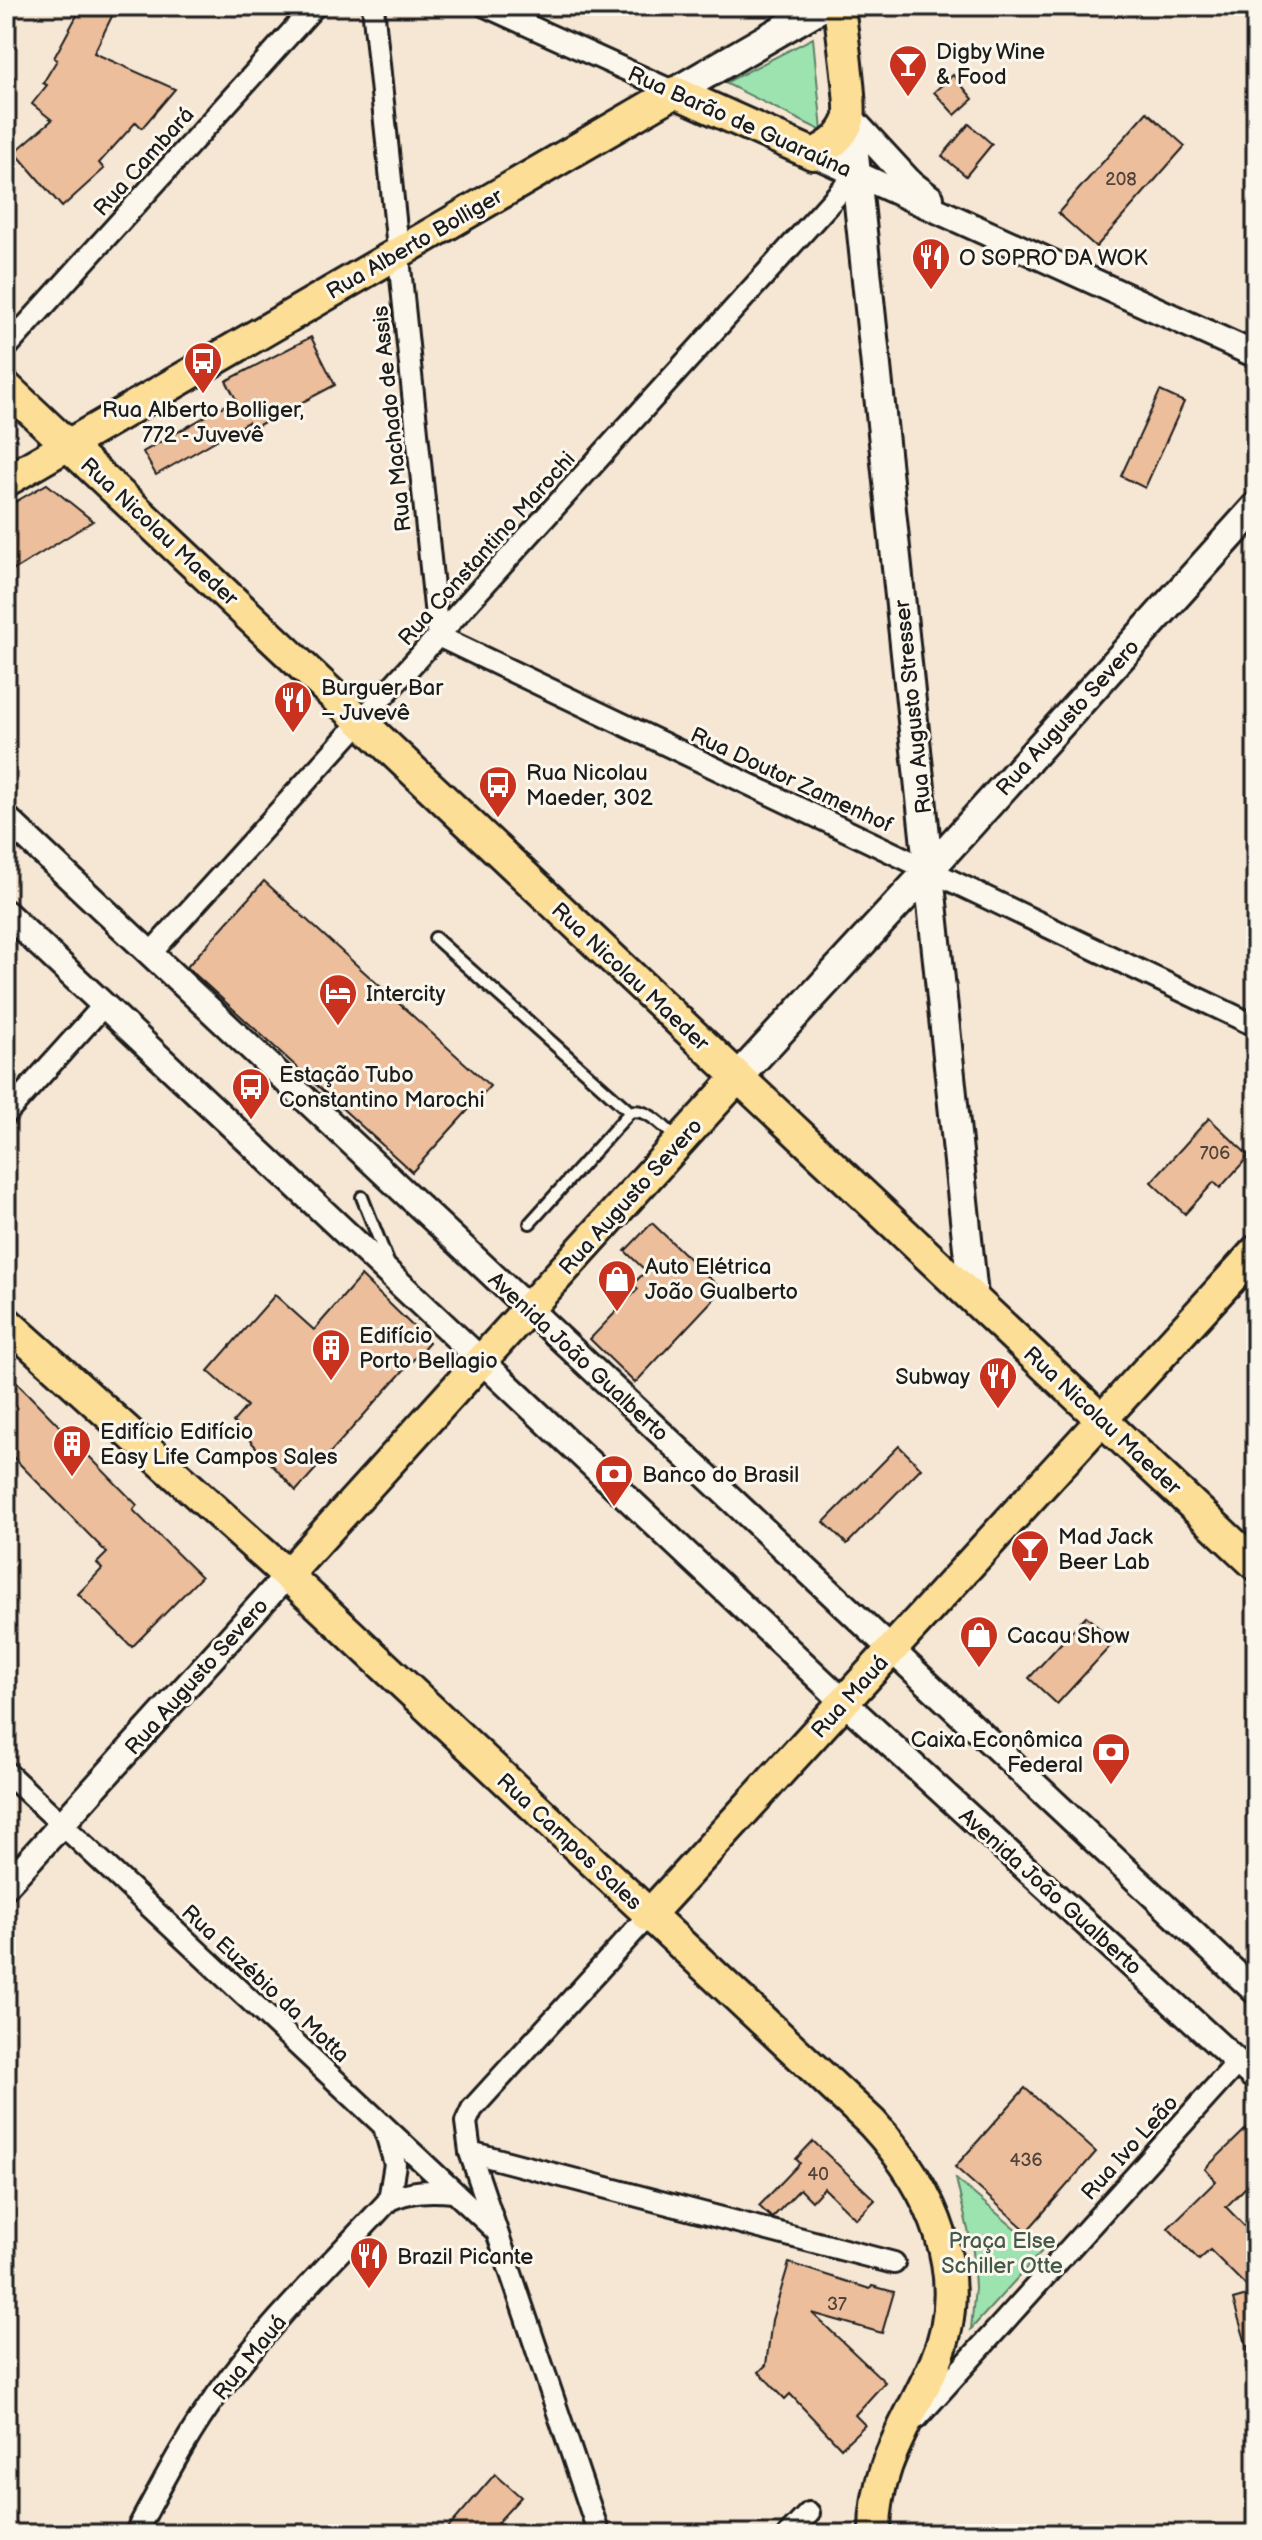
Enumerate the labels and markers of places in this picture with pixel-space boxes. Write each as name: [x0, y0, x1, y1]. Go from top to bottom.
place label: Digby Wine & Food: [936, 39, 1045, 91]
bar icon: Digby Wine & Food: [887, 43, 929, 98]
restaurant icon: O SOPRO DA WOK: [910, 236, 952, 291]
place label: O SOPRO DA WOK: [959, 245, 1148, 272]
bus stop icon: Rua Alberto Bolliger, 772 - Juvevê: [182, 340, 224, 395]
place label: Rua Alberto Bolliger, 772 - Juvevê: [102, 397, 304, 449]
place label: Burguer Bar – Juvevê: [321, 675, 444, 727]
restaurant icon: Burguer Bar – Juvevê: [272, 679, 314, 734]
place label: Rua Nicolau Maeder, 302: [526, 760, 653, 812]
bus stop icon: Rua Nicolau Maeder, 302: [477, 764, 519, 819]
hotel icon: Intercity: [317, 972, 359, 1027]
place label: Intercity: [366, 981, 445, 1008]
place label: Estação Tubo Constantino Marochi: [279, 1062, 485, 1114]
bus stop icon: Estação Tubo Constantino Marochi: [230, 1066, 272, 1121]
place label: Auto Elétrica João Gualberto: [645, 1254, 798, 1306]
shop icon: Auto Elétrica João Gualberto: [596, 1258, 638, 1313]
place label: Edifício Porto Bellagio: [359, 1323, 498, 1375]
building icon: Edifício Porto Bellagio: [310, 1327, 352, 1382]
restaurant icon: Subway: [977, 1355, 1019, 1410]
place label: Subway: [895, 1364, 970, 1391]
place label: Edifício Edifício Easy Life Campos Sales: [100, 1419, 338, 1471]
building icon: Edifício Edifício Easy Life Campos Sales: [51, 1423, 93, 1478]
bank icon: Banco do Brasil: [593, 1453, 635, 1508]
place label: Banco do Brasil: [642, 1462, 799, 1489]
place label: Mad Jack Beer Lab: [1058, 1524, 1153, 1576]
bar icon: Mad Jack Beer Lab: [1009, 1528, 1051, 1583]
shop icon: Cacau Show: [958, 1614, 1000, 1669]
place label: Cacau Show: [1007, 1623, 1130, 1650]
place label: Caixa Econômica Federal: [911, 1727, 1083, 1779]
bank icon: Caixa Econômica Federal: [1090, 1731, 1132, 1786]
restaurant icon: Brazil Picante: [348, 2235, 390, 2290]
place label: Brazil Picante: [397, 2244, 533, 2271]

